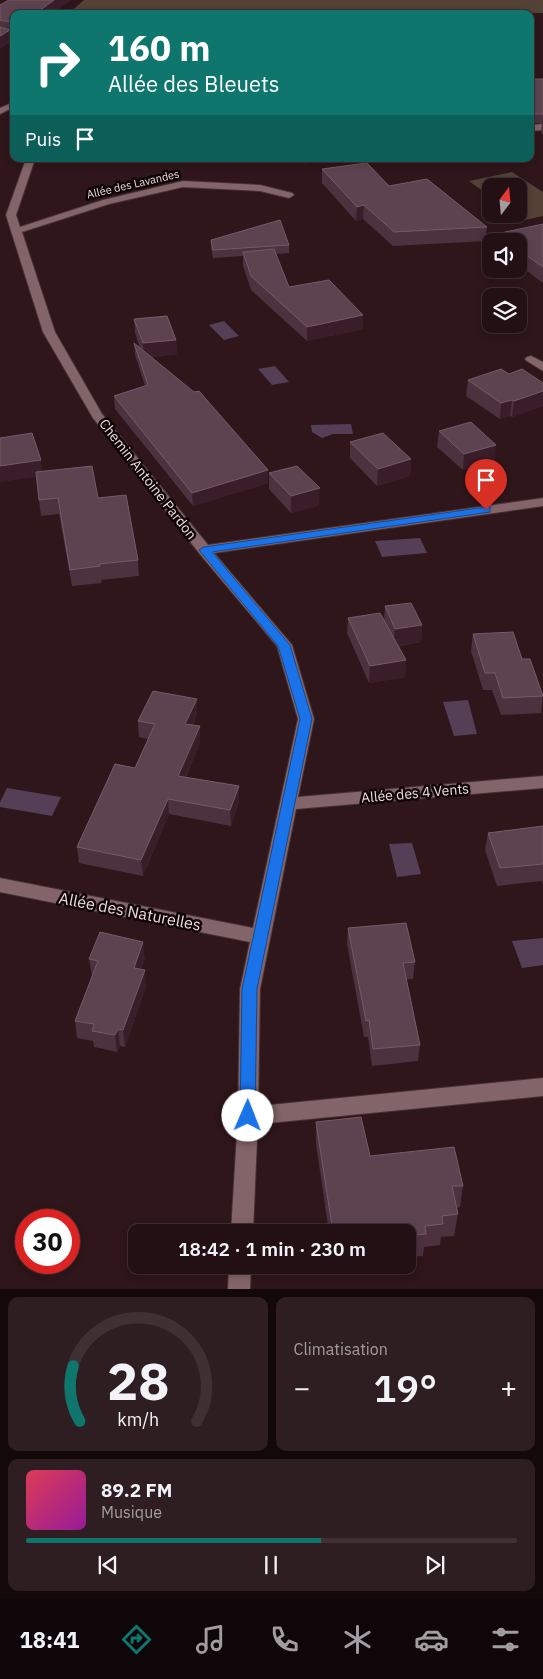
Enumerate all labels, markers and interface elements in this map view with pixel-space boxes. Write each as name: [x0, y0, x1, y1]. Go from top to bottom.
text: 160 m: [108, 25, 211, 71]
icon: right: [25, 30, 90, 95]
text: Allée des Bleuets: [108, 69, 280, 98]
icon: arrive: [71, 125, 99, 153]
text: Puis: [25, 127, 61, 151]
street label: Allée des Lavandes: [85, 167, 181, 201]
north arrow: [482, 178, 528, 222]
map controls: [482, 178, 527, 333]
button: sound: [482, 233, 527, 278]
button: layers: [482, 288, 527, 333]
street label: Chemin Antoine Pardon: [95, 415, 201, 543]
pin: [465, 459, 507, 510]
icon: arrive: [472, 466, 500, 494]
street label: Allée des 4 Vents: [360, 779, 470, 807]
street label: Allée des Naturelles: [57, 887, 203, 935]
position arrow: [221, 1089, 273, 1141]
speed limit sign: 30: [15, 1209, 80, 1274]
text: 18:42 · 1 min · 230 m: [178, 1237, 366, 1261]
text: Climatisation: [294, 1339, 388, 1359]
text: 28: [107, 1347, 169, 1414]
text: 19°: [374, 1363, 437, 1412]
text: −: [294, 1369, 310, 1406]
text: +: [500, 1369, 517, 1406]
text: km/h: [117, 1408, 159, 1431]
text: 89.2 FM: [101, 1478, 172, 1502]
text: Musique: [101, 1502, 162, 1522]
icon: previous: [94, 1551, 122, 1579]
icon: pause: [257, 1551, 285, 1579]
icon: next: [421, 1551, 449, 1579]
icon: directions: [119, 1622, 154, 1657]
icon: music: [193, 1622, 228, 1657]
icon: phone: [267, 1622, 302, 1657]
icon: climate: [340, 1622, 375, 1657]
icon: car: [414, 1622, 449, 1657]
icon: filters: [488, 1622, 523, 1657]
text: 18:41: [19, 1625, 80, 1654]

